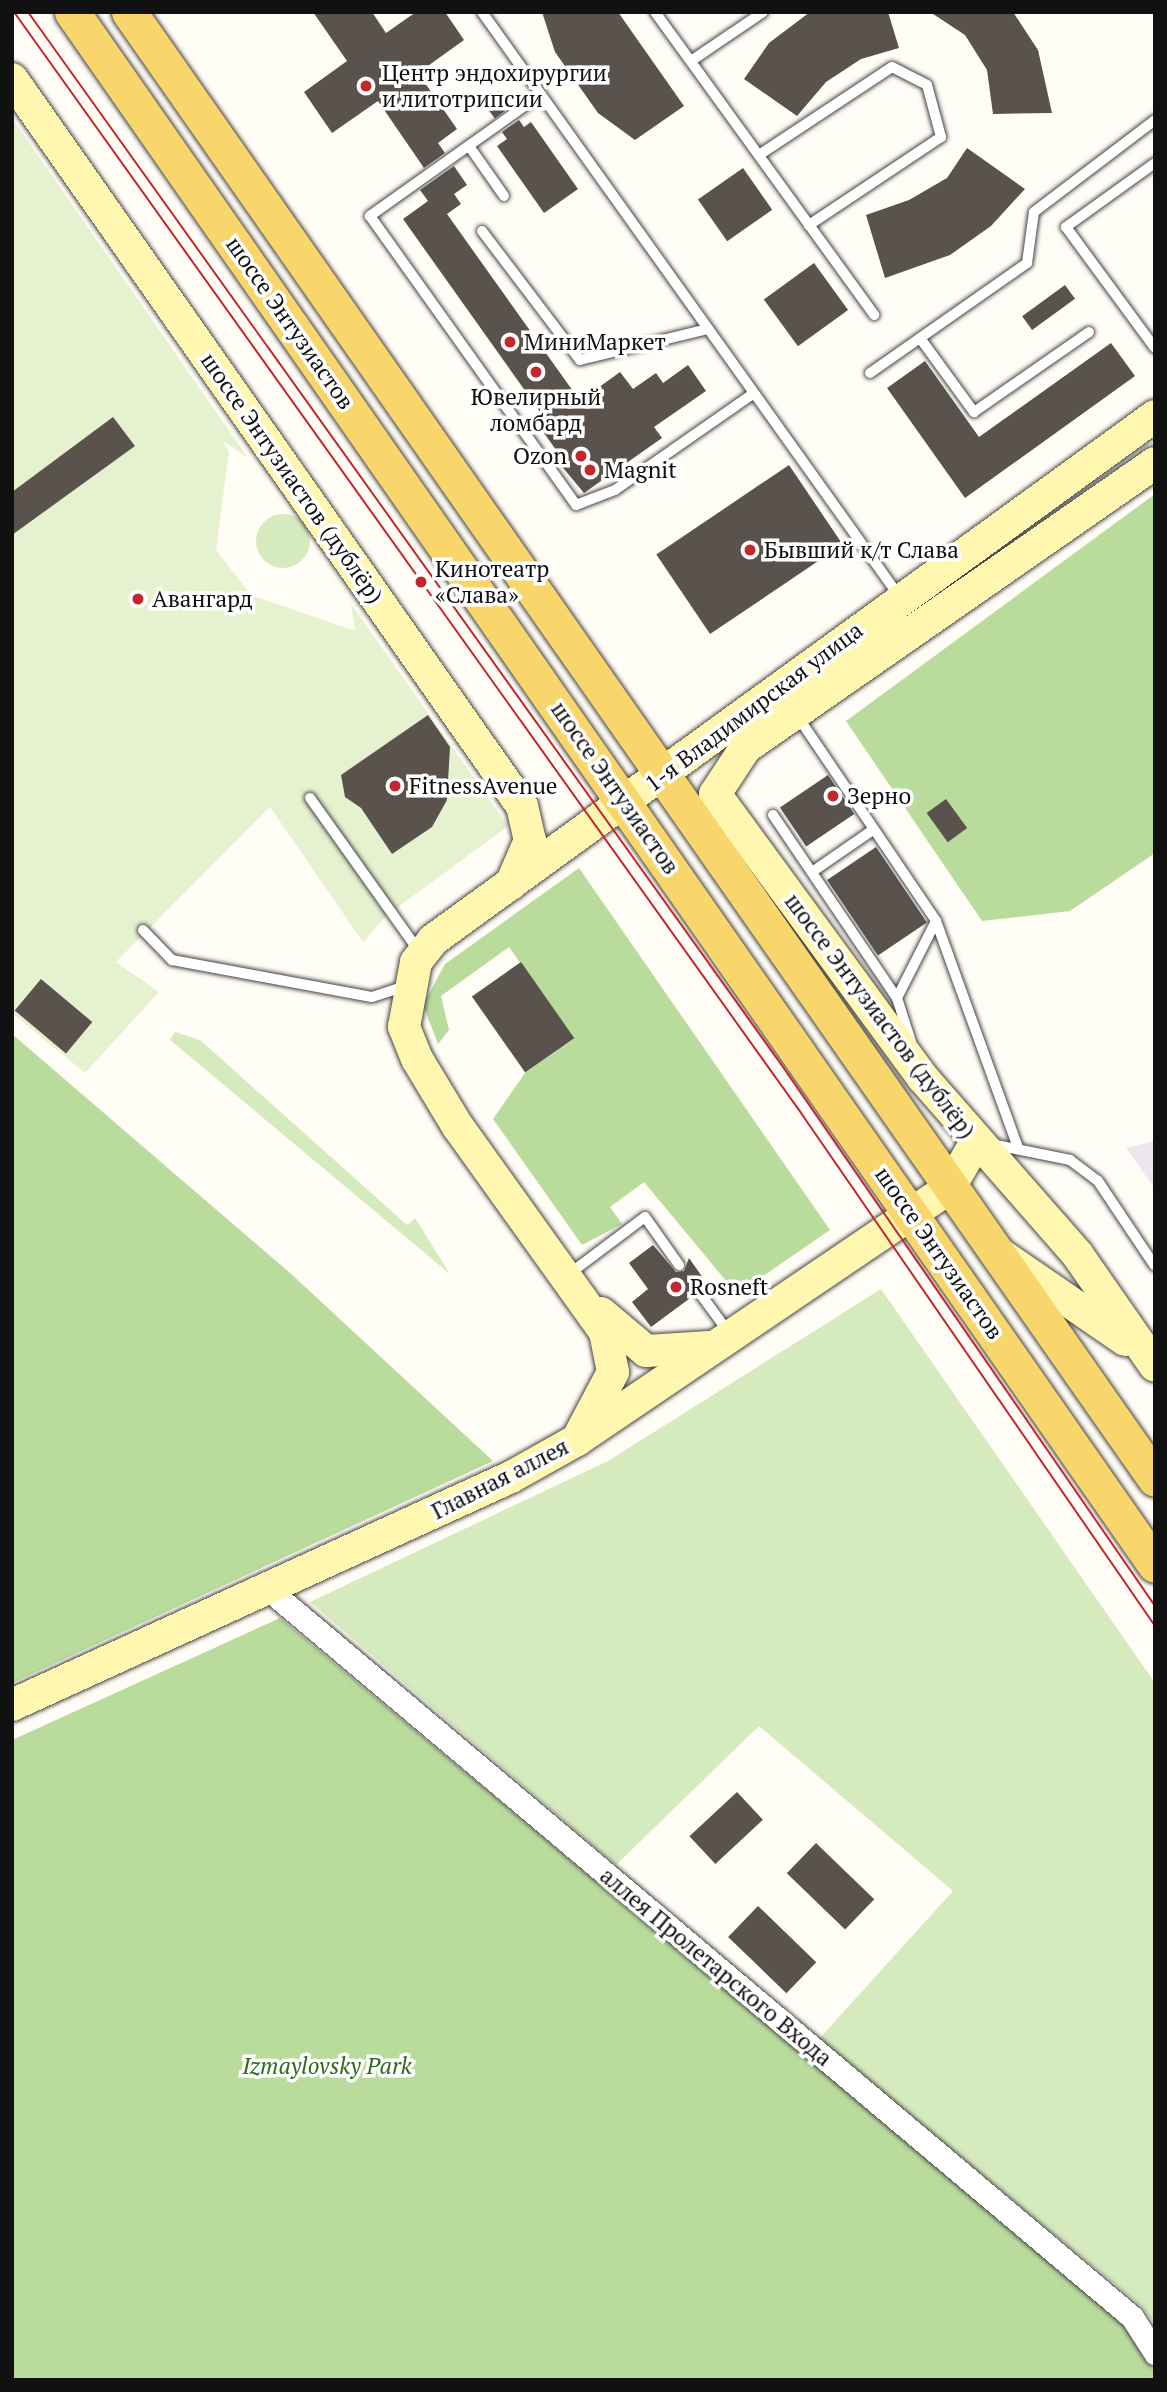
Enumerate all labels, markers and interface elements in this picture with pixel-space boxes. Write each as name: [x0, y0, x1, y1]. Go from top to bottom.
place label: Центр эндохирургии и литотрипсии: [382, 59, 607, 113]
marker: Центр эндохирургии и литотрипсии: [356, 76, 376, 96]
street label: шоссе Энтузиастов: [220, 231, 360, 415]
place label: МиниМаркет: [524, 328, 666, 356]
marker: МиниМаркет: [502, 334, 518, 350]
street label: шоссе Энтузиастов (дублёр): [195, 347, 389, 609]
marker: Ювелирный ломбард: [528, 364, 544, 380]
place label: Ювелирный ломбард: [471, 383, 601, 437]
place label: Ozon: [513, 442, 567, 470]
marker: Ozon: [573, 448, 589, 464]
place label: Magnit: [604, 456, 677, 484]
marker: Magnit: [582, 462, 598, 478]
place label: Бывший к/т Слава: [764, 536, 959, 564]
marker: Бывший к/т Слава: [742, 542, 758, 558]
place label: Кинотеатр «Слава»: [435, 555, 549, 609]
marker: Кинотеатр «Слава»: [413, 574, 429, 590]
place label: Авангард: [152, 585, 253, 613]
marker: Авангард: [130, 591, 146, 607]
street label: 1-я Владимирская улица: [640, 616, 868, 798]
street label: шоссе Энтузиастов: [545, 696, 685, 880]
place label: FitnessAvenue: [409, 772, 557, 800]
marker: FitnessAvenue: [387, 778, 403, 794]
place label: Зерно: [847, 782, 911, 810]
marker: Зерно: [825, 788, 841, 804]
street label: шоссе Энтузиастов (дублёр): [779, 888, 981, 1144]
street label: шоссе Энтузиастов: [869, 1161, 1009, 1345]
place label: Rosneft: [690, 1273, 768, 1301]
marker: Rosneft: [668, 1279, 684, 1295]
street label: Главная аллея: [427, 1433, 573, 1525]
street label: аллея Пролетарского Входа: [595, 1862, 837, 2072]
park label: Izmaylovsky Park: [242, 2052, 412, 2080]

